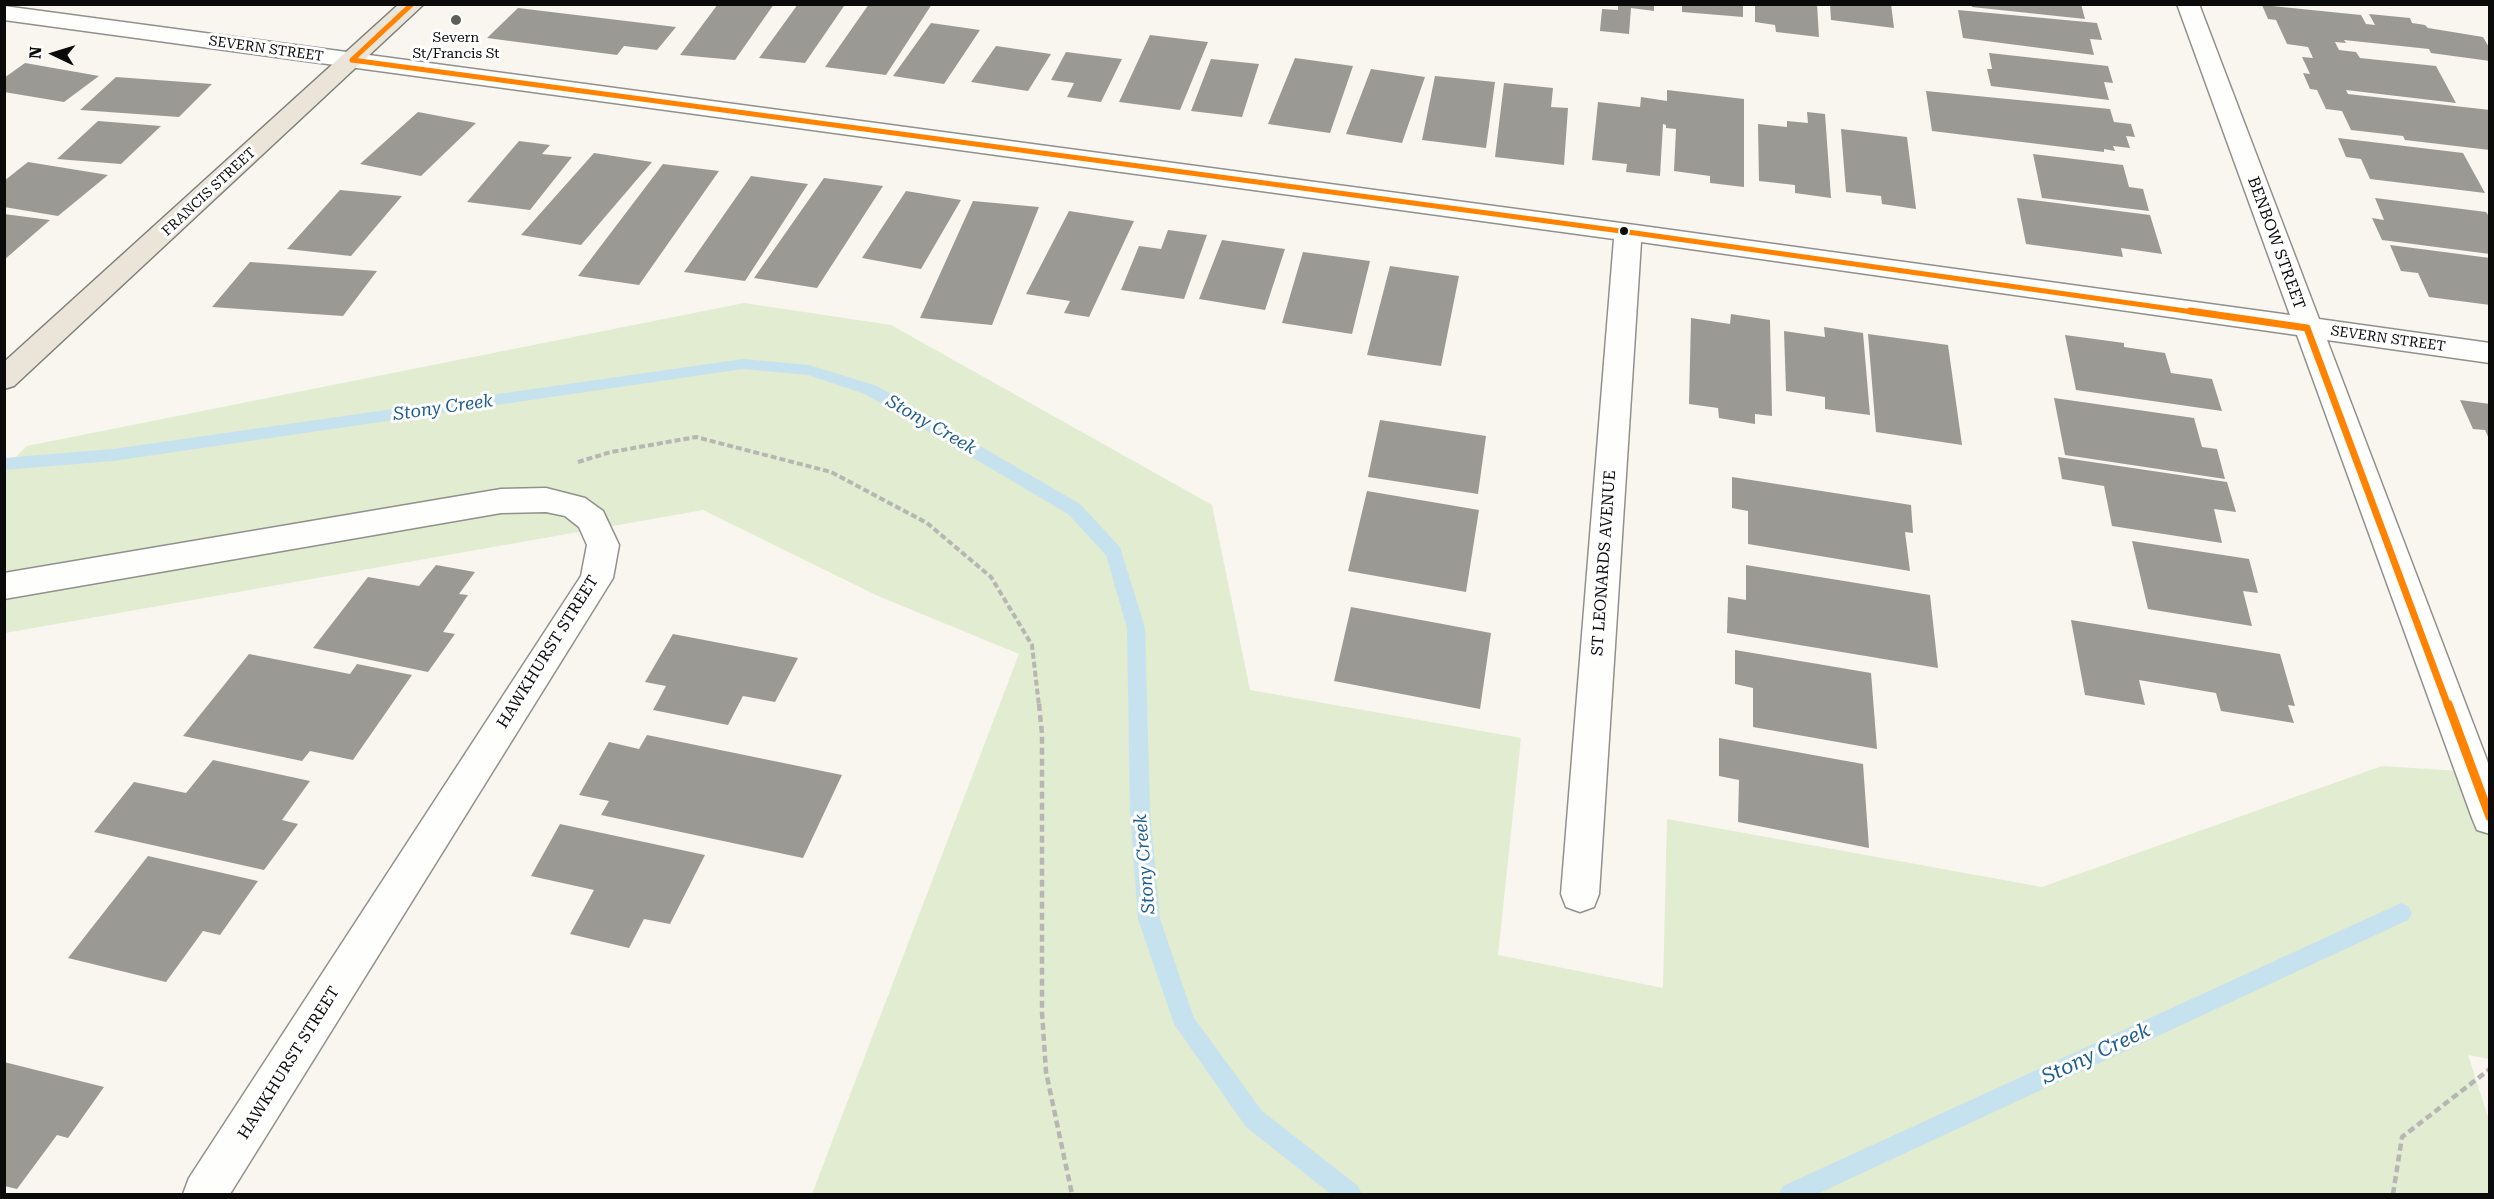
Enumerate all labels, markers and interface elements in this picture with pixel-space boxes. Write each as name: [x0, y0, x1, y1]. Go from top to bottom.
marker: Severn St/Francis St: [449, 13, 463, 27]
north arrow: [24, 24, 84, 84]
place label: Severn St/Francis St: [412, 30, 500, 62]
street label: SEVERN STREET: [208, 33, 324, 65]
text: N: [26, 46, 45, 60]
street label: FRANCIS STREET: [159, 144, 259, 240]
street label: BENBOW STREET: [2243, 174, 2309, 312]
unlabelled marker: [1618, 225, 1630, 237]
street label: SEVERN STREET: [2330, 323, 2446, 355]
water label: Stony Creek: [392, 390, 494, 426]
water label: Stony Creek: [882, 391, 980, 459]
street label: ST LEONARDS AVENUE: [1588, 470, 1620, 656]
street label: HAWKHURST STREET: [493, 572, 603, 732]
water label: Stony Creek: [1130, 813, 1160, 915]
street label: HAWKHURST STREET: [234, 983, 344, 1143]
water label: Stony Creek: [2038, 1018, 2154, 1090]

